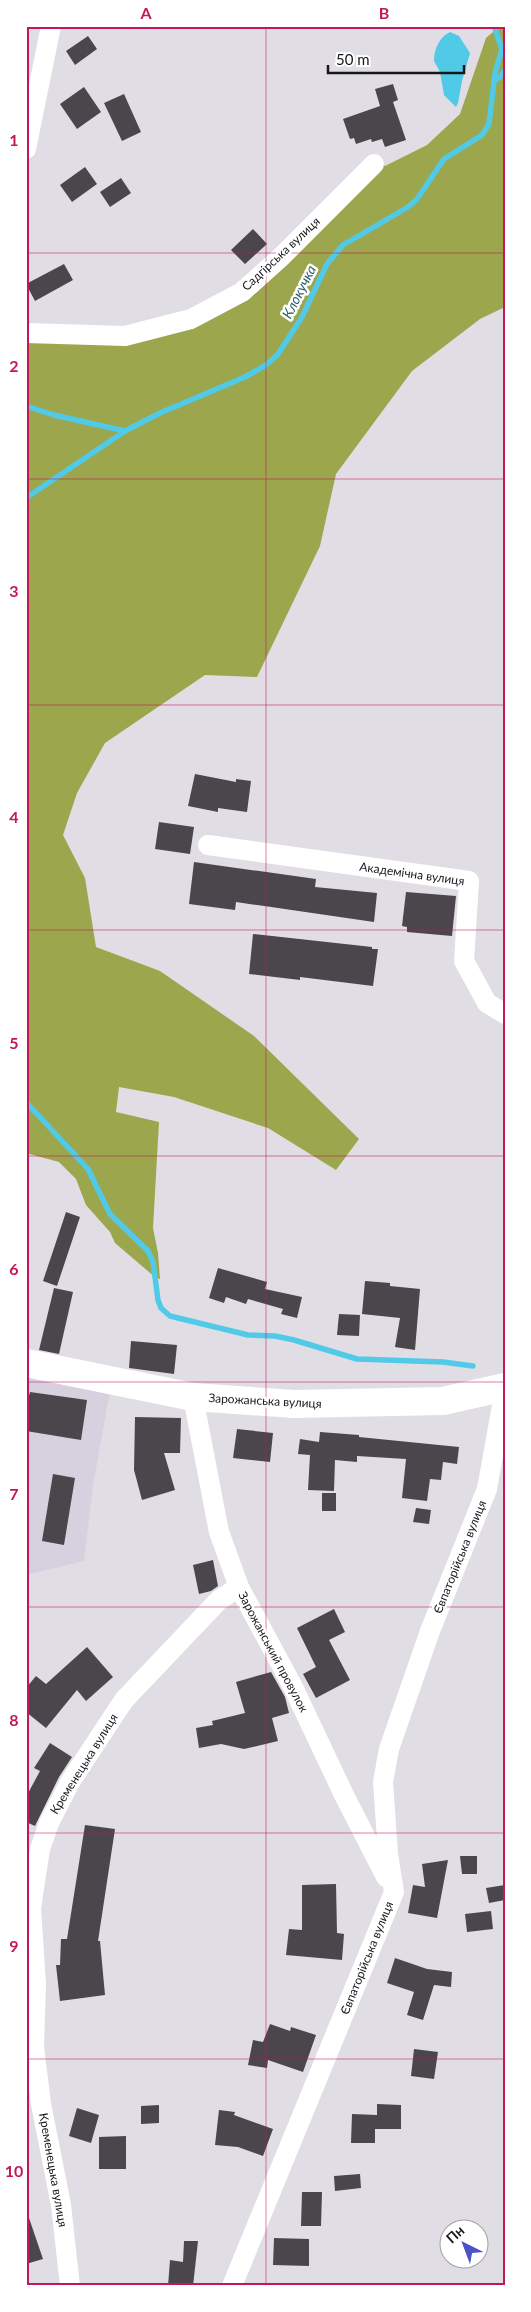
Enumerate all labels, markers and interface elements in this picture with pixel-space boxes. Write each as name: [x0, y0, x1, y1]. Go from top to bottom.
text: A: [139, 3, 152, 22]
text: B: [379, 3, 389, 22]
scale bar: [328, 42, 465, 74]
text: 50 m: [336, 50, 370, 68]
text: 1: [9, 130, 19, 149]
street label: Садгірська вулиця: [239, 214, 323, 294]
water label: Клокучка: [278, 262, 319, 321]
text: 2: [9, 356, 19, 375]
text: 3: [9, 581, 19, 600]
text: 4: [9, 807, 19, 826]
street label: Академічна вулиця: [359, 859, 466, 888]
text: 5: [9, 1033, 19, 1052]
text: 6: [9, 1259, 19, 1278]
street label: Зарожанська вулиця: [208, 1390, 322, 1411]
text: 7: [9, 1484, 19, 1503]
street label: Євпаторійська вулиця: [430, 1498, 489, 1616]
street label: Зарожанський провулок: [235, 1589, 312, 1715]
text: 8: [9, 1710, 19, 1729]
street label: Кременецька вулиця: [47, 1711, 121, 1817]
street label: Євпаторійська вулиця: [337, 1899, 396, 2017]
text: 9: [9, 1936, 19, 1955]
street label: Кременецька вулиця: [36, 2112, 71, 2228]
text: 10: [5, 2161, 23, 2180]
north arrow: [438, 2220, 488, 2270]
text: Пн: [442, 2222, 467, 2246]

